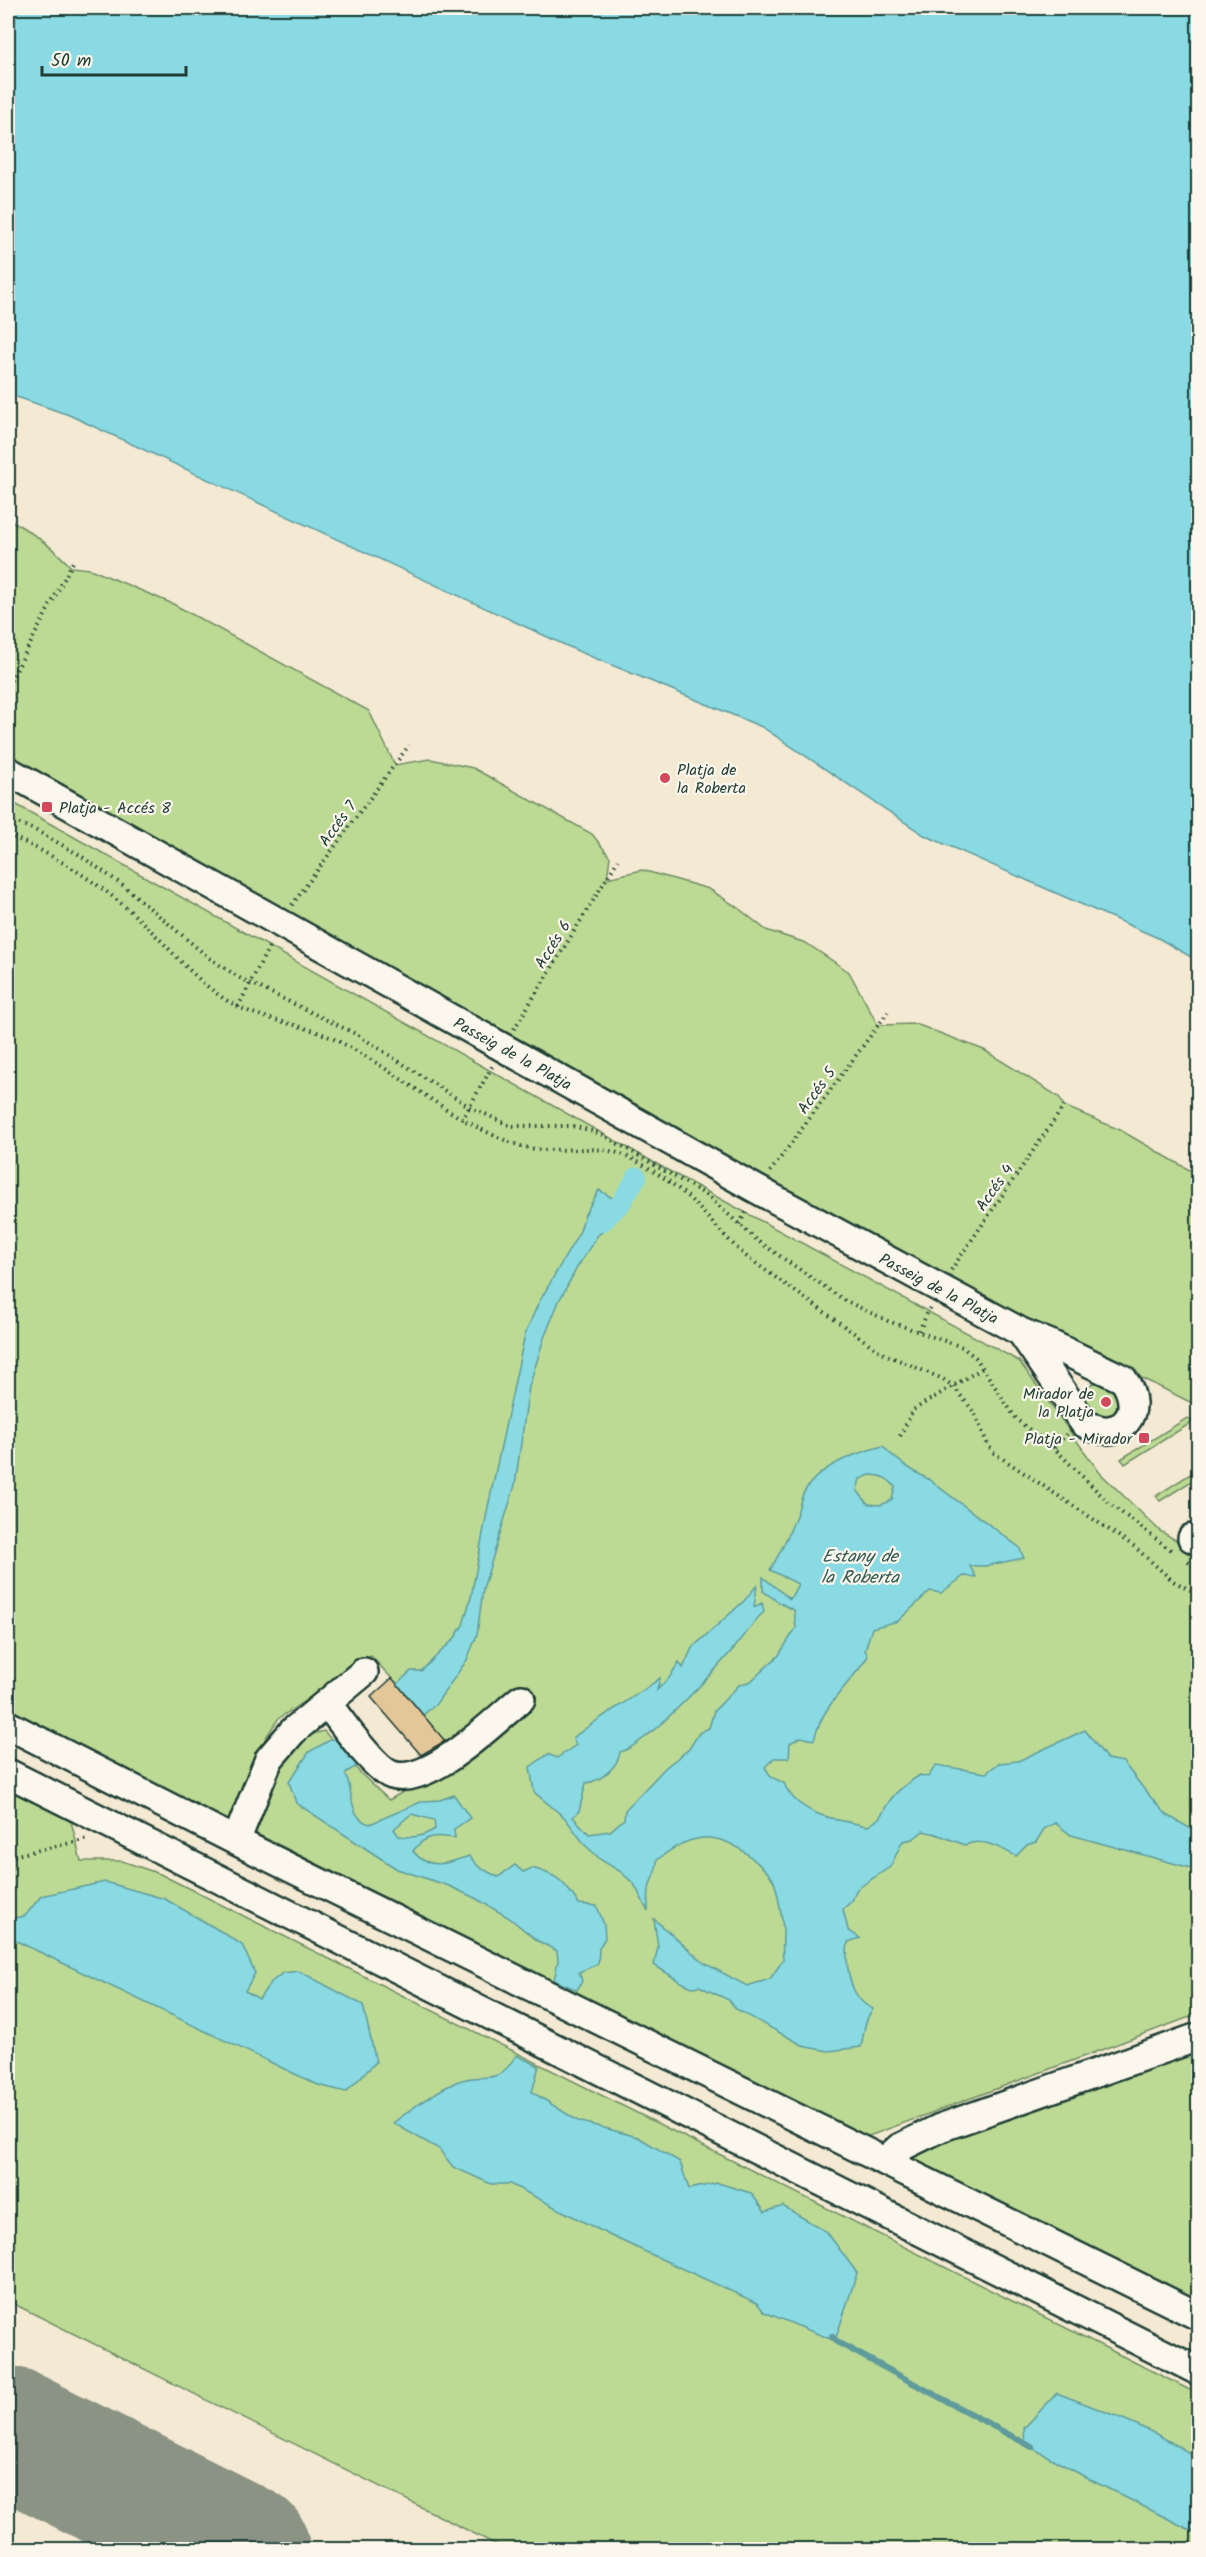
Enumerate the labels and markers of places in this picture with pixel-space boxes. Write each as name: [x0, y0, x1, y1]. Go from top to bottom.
place label: Platja de la Roberta: [677, 758, 746, 801]
marker: Platja de la Roberta: [658, 771, 672, 785]
place label: Platja - Accés 8: [59, 796, 171, 821]
marker: Platja - Accés 8: [40, 800, 54, 814]
place label: Mirador de la Platja: [1023, 1382, 1094, 1425]
marker: Mirador de la Platja: [1099, 1395, 1113, 1409]
place label: Platja - Mirador: [1024, 1427, 1134, 1452]
marker: Platja - Mirador: [1137, 1431, 1151, 1445]

